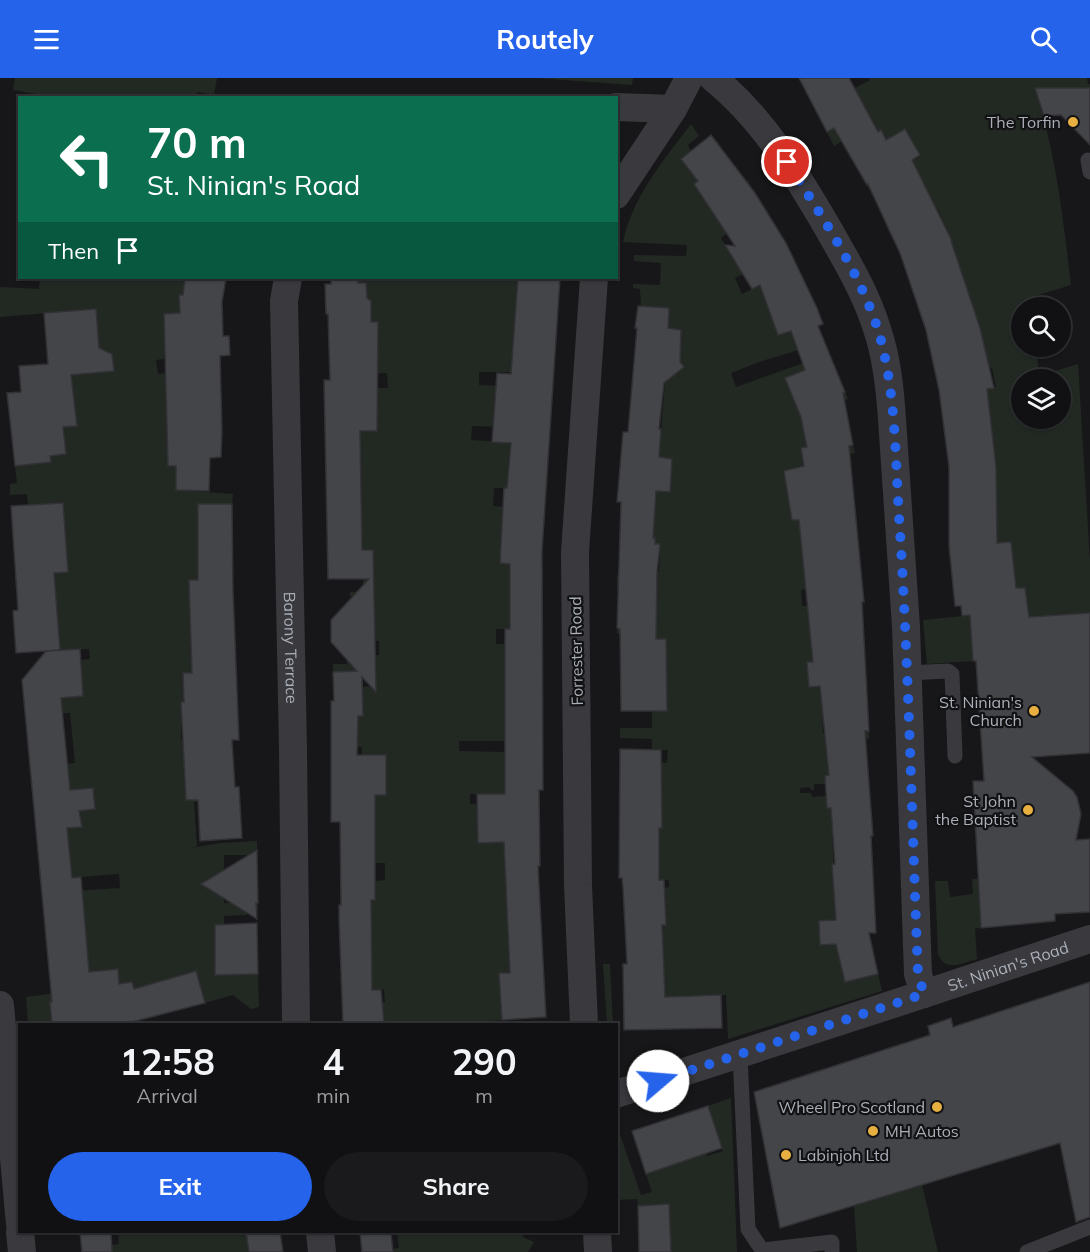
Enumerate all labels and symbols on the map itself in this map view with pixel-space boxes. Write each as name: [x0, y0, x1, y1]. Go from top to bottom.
place label: The Torfin: [987, 112, 1061, 132]
marker: The Torfin: [1066, 115, 1080, 129]
pin: [761, 136, 812, 187]
street label: Barony Terrace: [280, 591, 302, 704]
street label: Forrester Road: [565, 596, 587, 706]
place label: St. Ninian's Church: [939, 692, 1022, 730]
marker: St. Ninian's Church: [1027, 704, 1041, 718]
place label: St John the Baptist: [935, 791, 1016, 829]
marker: St John the Baptist: [1021, 803, 1035, 817]
street label: St. Ninian's Road: [945, 937, 1071, 996]
position arrow: [626, 1049, 690, 1113]
place label: Wheel Pro Scotland: [778, 1097, 925, 1117]
marker: Wheel Pro Scotland: [930, 1100, 944, 1114]
place label: MH Autos: [885, 1121, 959, 1141]
marker: MH Autos: [866, 1124, 880, 1138]
place label: Labinjoh Ltd: [798, 1145, 889, 1165]
marker: Labinjoh Ltd: [779, 1148, 793, 1162]

